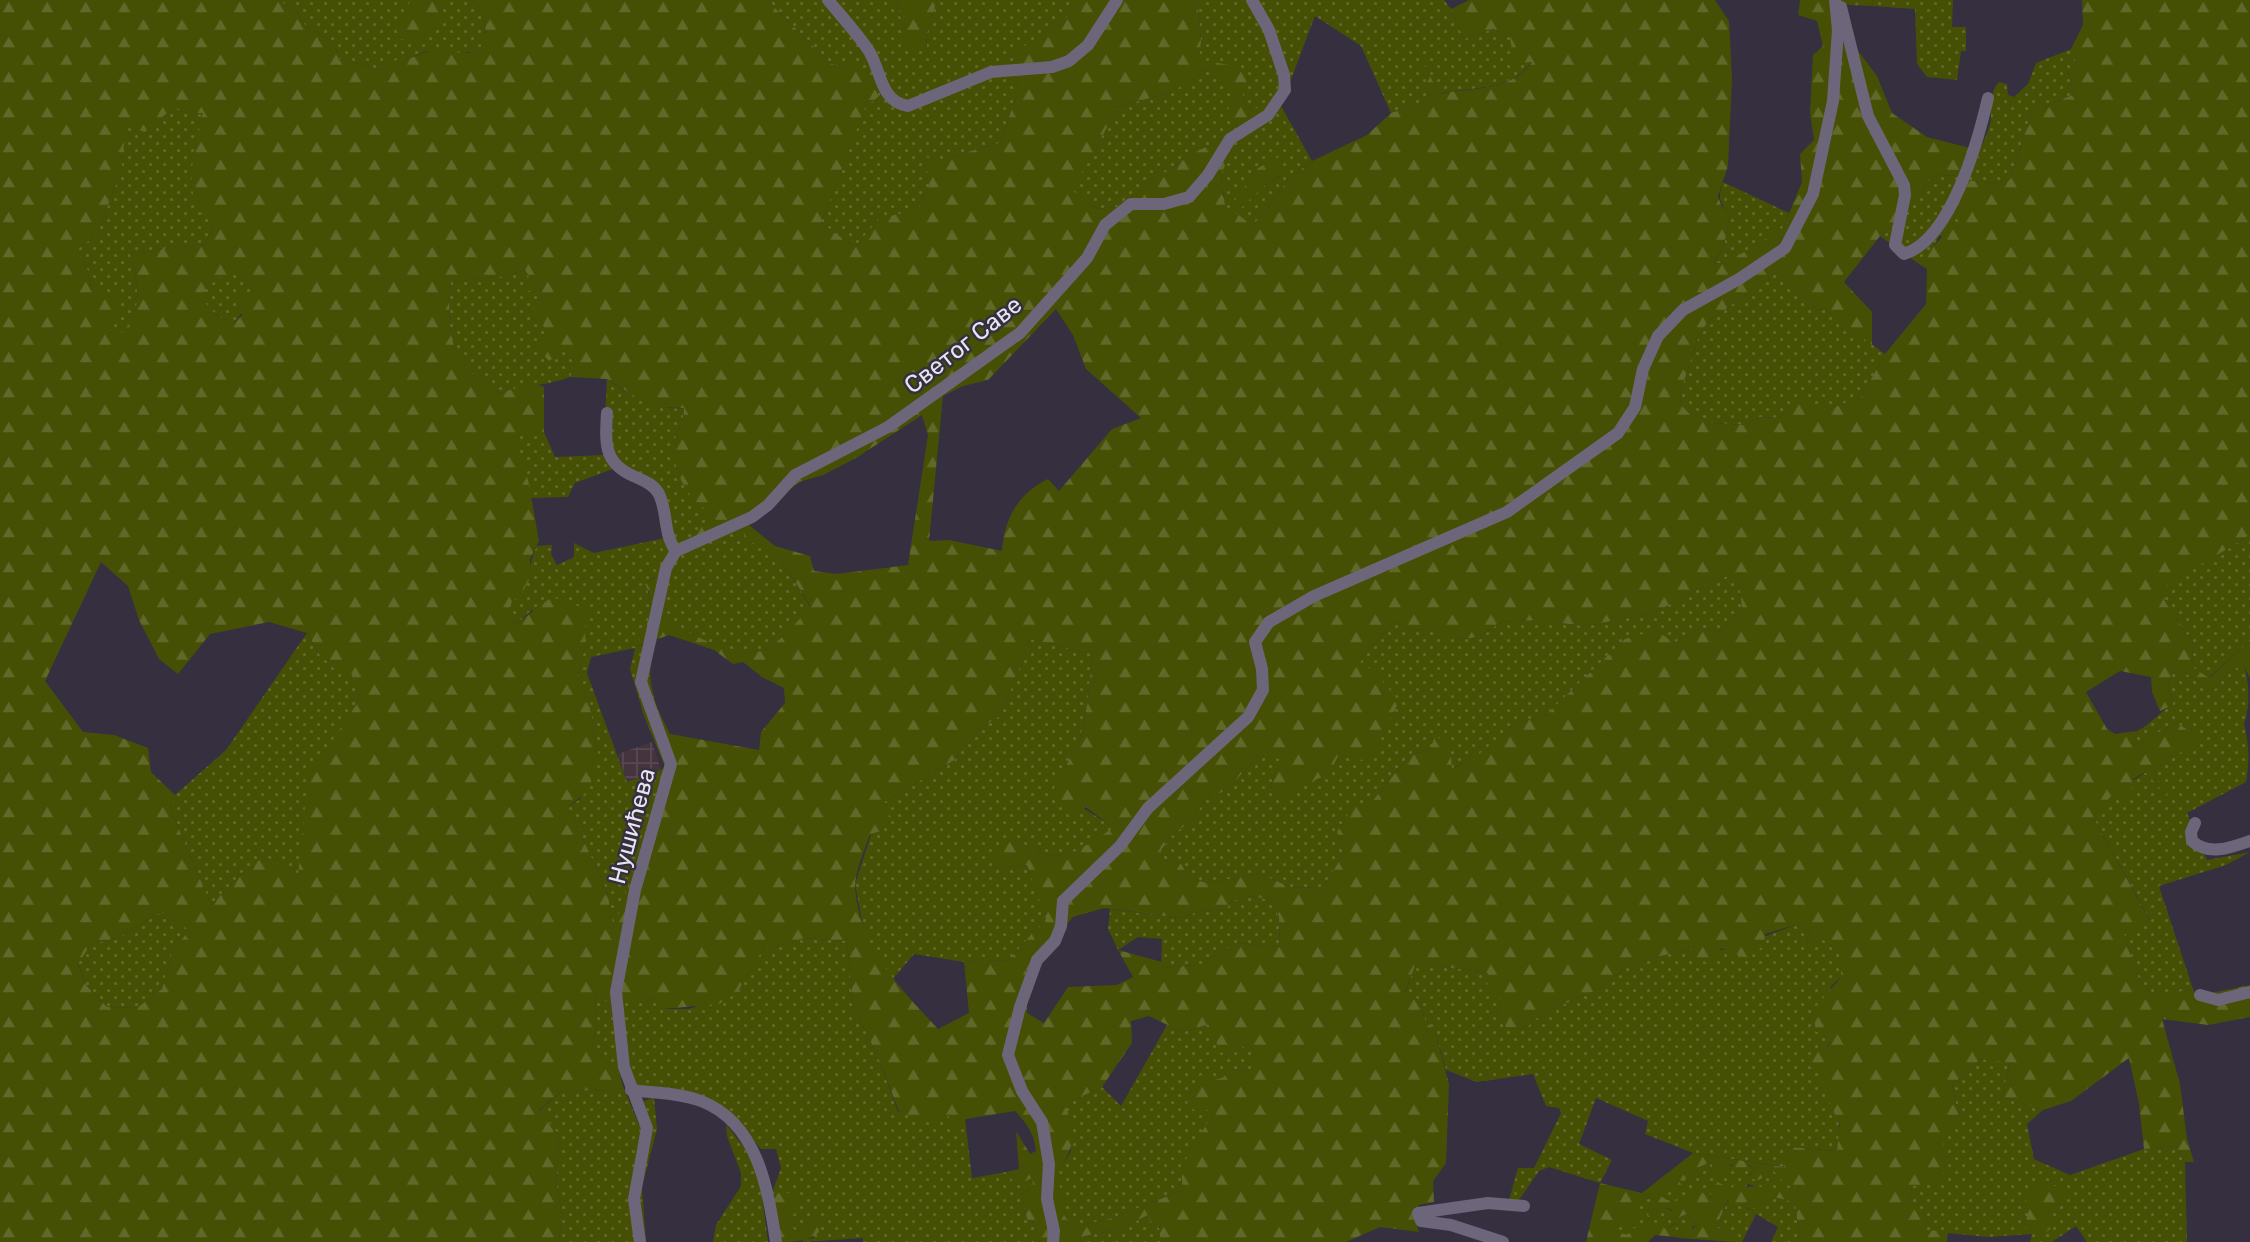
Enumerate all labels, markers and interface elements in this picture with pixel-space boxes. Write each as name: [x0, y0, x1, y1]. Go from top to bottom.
street label: Светог Саве: [899, 290, 1027, 400]
street label: Нушићева: [603, 765, 661, 887]

